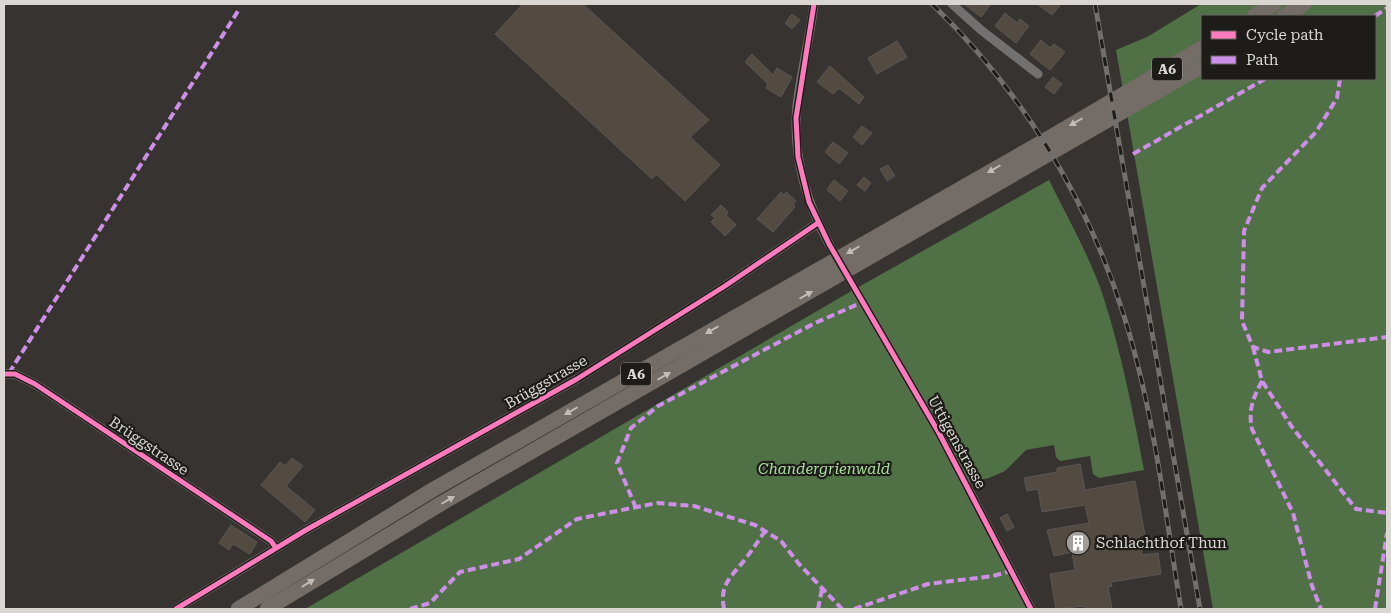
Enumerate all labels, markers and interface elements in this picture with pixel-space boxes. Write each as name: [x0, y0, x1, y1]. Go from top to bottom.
legend: [1201, 15, 1376, 80]
text: Cycle path: [1246, 26, 1324, 44]
text: Path: [1246, 51, 1279, 69]
road number: A6: [1152, 58, 1182, 80]
one-way arrow: [1070, 118, 1083, 127]
one-way arrow: [988, 165, 1001, 174]
one-way arrow: [846, 246, 861, 254]
one-way arrow: [799, 291, 812, 300]
one-way arrow: [706, 326, 719, 335]
street label: Brüggstrasse: [502, 351, 590, 413]
road number: A6: [621, 362, 651, 386]
one-way arrow: [658, 371, 671, 380]
street label: Uttigenstrasse: [924, 392, 990, 492]
one-way arrow: [564, 407, 578, 415]
street label: Brüggstrasse: [106, 413, 192, 479]
park label: Chandergrienwald: [758, 460, 890, 478]
one-way arrow: [440, 496, 455, 504]
building icon: Schlachthof Thun: [1065, 530, 1091, 556]
place label: Schlachthof Thun: [1096, 534, 1227, 552]
one-way arrow: [301, 579, 315, 588]

